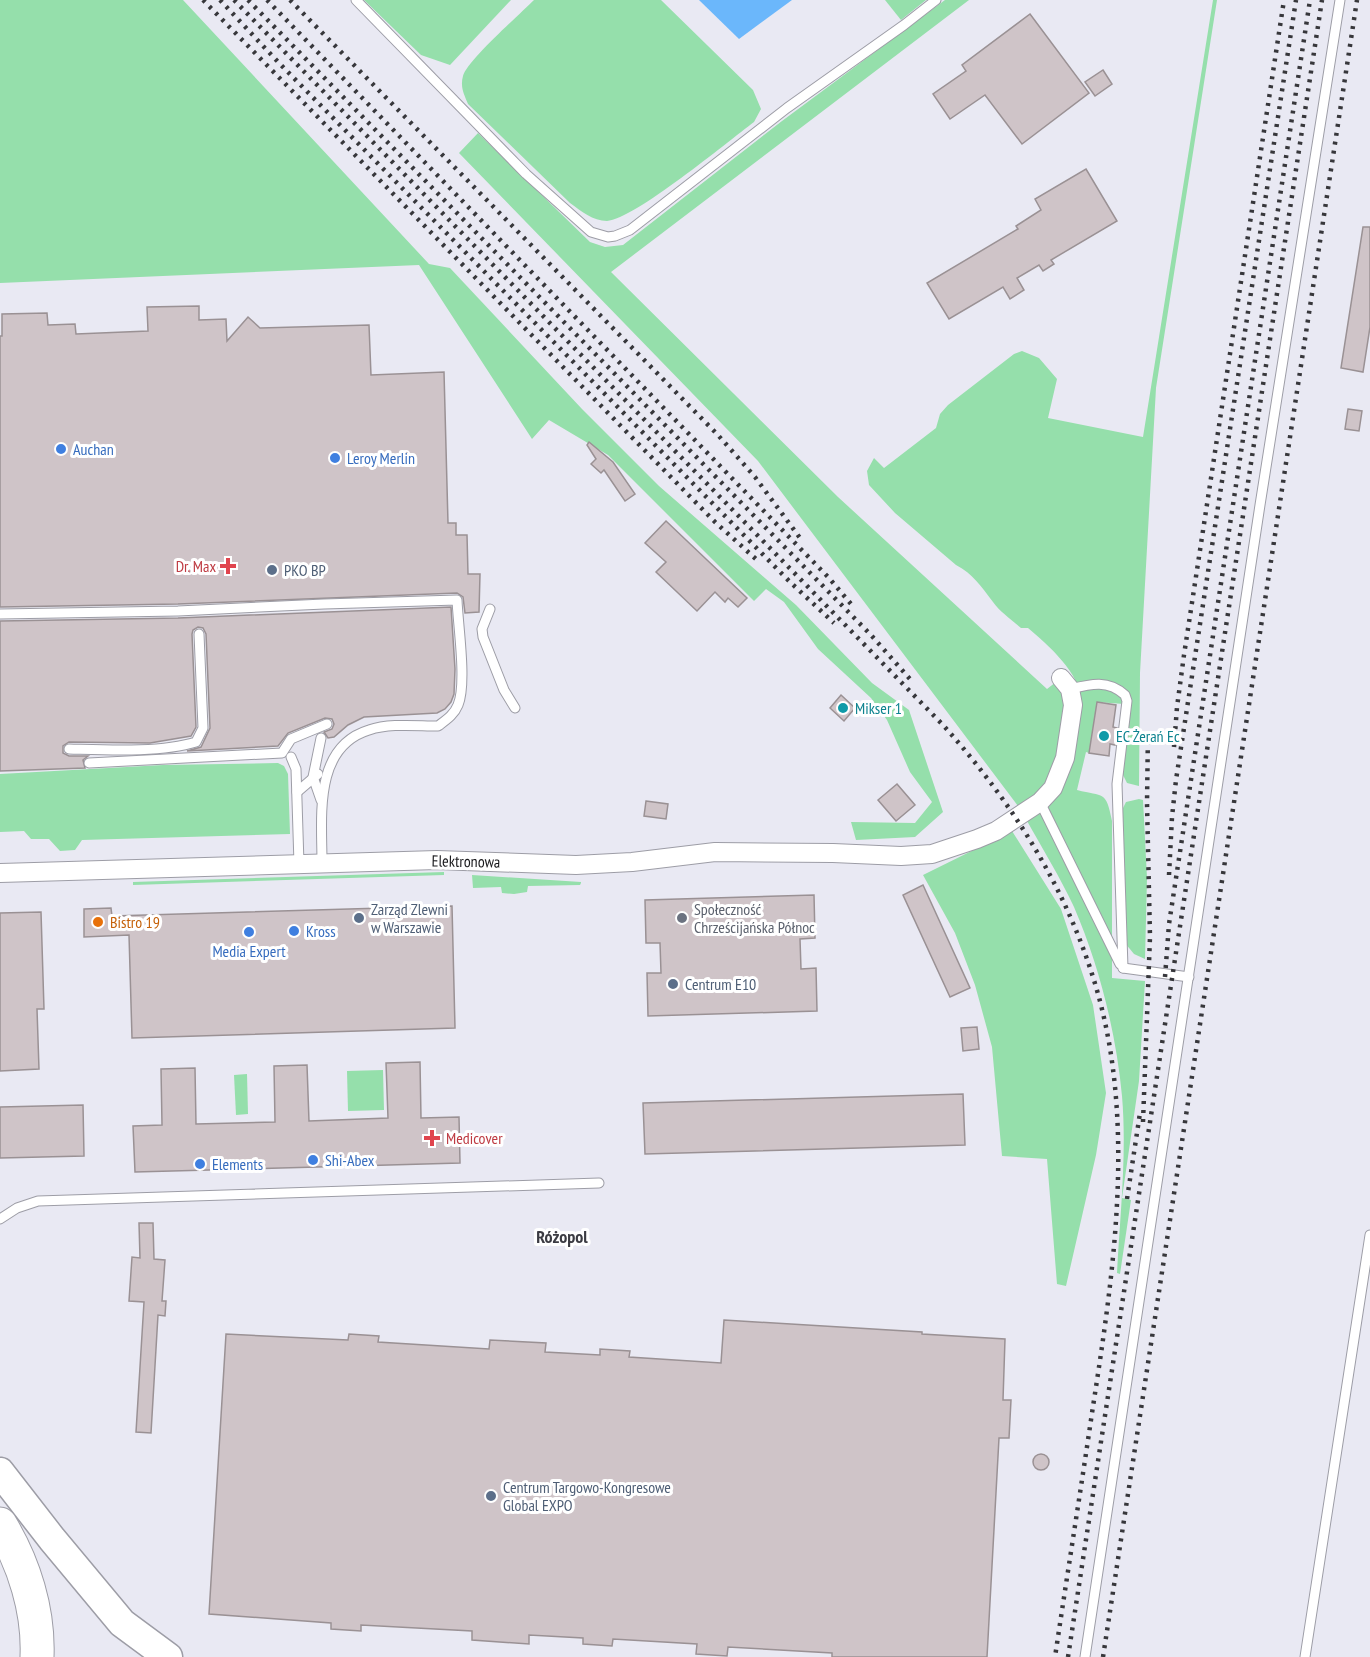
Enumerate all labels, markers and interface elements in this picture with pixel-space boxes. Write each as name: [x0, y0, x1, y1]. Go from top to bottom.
place label: Auchan: [73, 439, 114, 459]
marker: Auchan: [54, 442, 68, 456]
place label: Leroy Merlin: [347, 448, 415, 468]
marker: Leroy Merlin: [328, 451, 342, 465]
place label: Dr. Max: [176, 556, 216, 576]
marker: Dr. Max: [221, 559, 235, 573]
place label: PKO BP: [284, 560, 326, 580]
marker: PKO BP: [265, 563, 279, 577]
place label: Mikser 1: [855, 698, 902, 718]
marker: Mikser 1: [836, 701, 850, 715]
place label: EC Żerań Ec: [1116, 726, 1180, 746]
marker: EC Żerań Ec: [1097, 729, 1111, 743]
street label: Elektronowa: [431, 850, 501, 872]
place label: Zarząd Zlewni w Warszawie: [371, 899, 448, 937]
place label: Społeczność Chrześcijańska Północ: [694, 899, 815, 937]
marker: Zarząd Zlewni w Warszawie: [352, 911, 366, 925]
marker: Społeczność Chrześcijańska Północ: [675, 911, 689, 925]
place label: Bistro 19: [110, 912, 160, 932]
marker: Bistro 19: [91, 915, 105, 929]
place label: Kross: [306, 921, 336, 941]
marker: Kross: [287, 924, 301, 938]
marker: Media Expert: [242, 925, 256, 939]
place label: Media Expert: [212, 941, 286, 961]
place label: Centrum E10: [685, 974, 756, 994]
marker: Centrum E10: [666, 977, 680, 991]
place label: Medicover: [446, 1128, 503, 1148]
marker: Medicover: [423, 1129, 441, 1147]
place label: Shi-Abex: [325, 1150, 375, 1170]
marker: Shi-Abex: [306, 1153, 320, 1167]
place label: Elements: [212, 1154, 263, 1174]
marker: Elements: [193, 1157, 207, 1171]
district label: Różopol: [536, 1225, 588, 1248]
place label: Centrum Targowo-Kongresowe Global EXPO: [503, 1477, 671, 1515]
marker: Centrum Targowo-Kongresowe Global EXPO: [484, 1489, 498, 1503]

